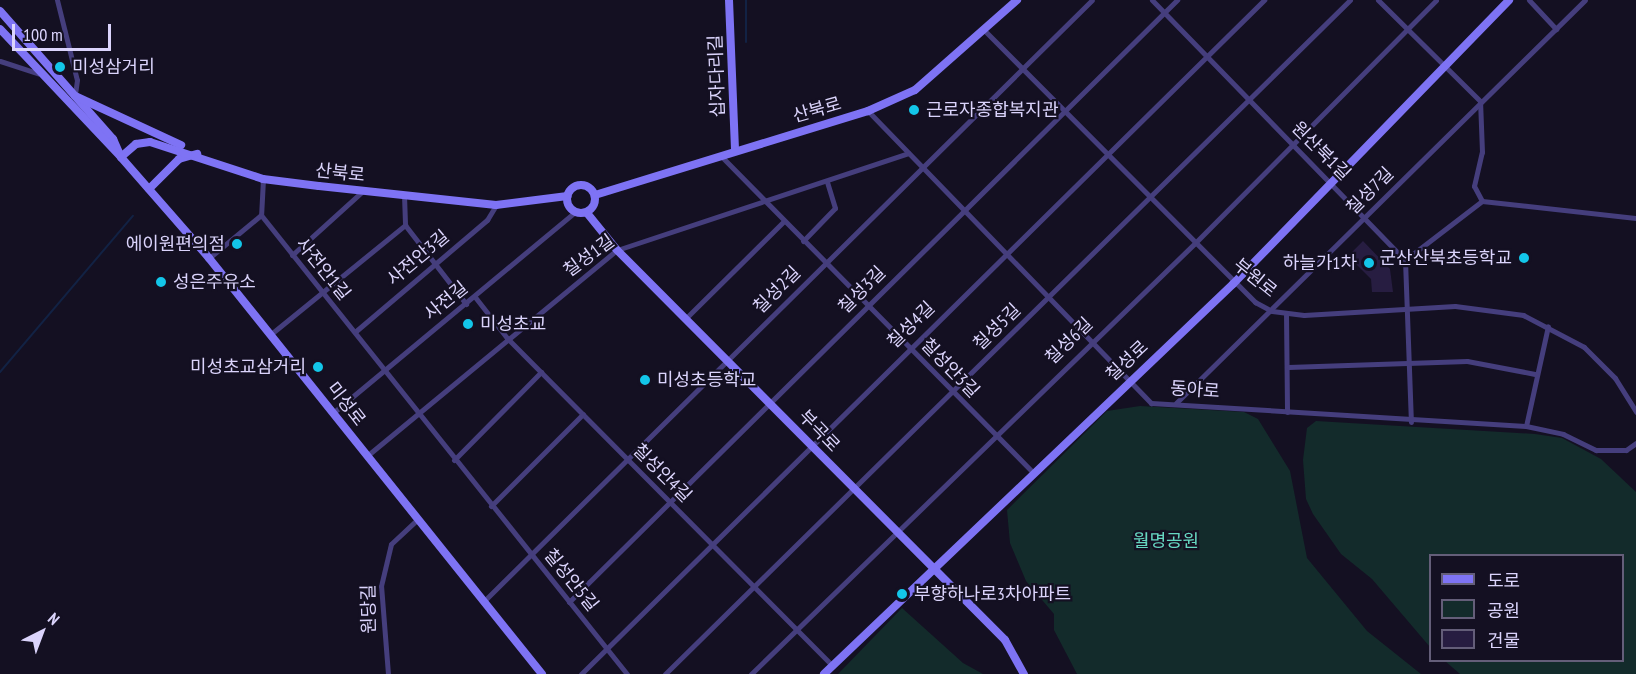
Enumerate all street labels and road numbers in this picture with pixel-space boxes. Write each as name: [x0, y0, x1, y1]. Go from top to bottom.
street label: 십자다리길: [705, 34, 729, 118]
street label: 산북로: [790, 93, 844, 127]
street label: 원산북1길: [1287, 117, 1355, 185]
street label: 산북로: [314, 160, 366, 186]
street label: 칠성7길: [1342, 163, 1398, 219]
street label: 사전안3길: [383, 226, 453, 290]
street label: 칠성1길: [559, 230, 619, 282]
street label: 사전안1길: [291, 233, 355, 305]
street label: 부원로: [1229, 254, 1281, 302]
street label: 칠성2길: [749, 262, 805, 318]
street label: 칠성3길: [834, 262, 890, 318]
street label: 사전길: [420, 277, 472, 325]
street label: 칠성4길: [883, 297, 939, 353]
street label: 칠성5길: [969, 299, 1025, 355]
street label: 칠성6길: [1041, 313, 1097, 369]
street label: 칠성안3길: [916, 334, 984, 402]
street label: 칠성로: [1101, 336, 1153, 386]
street label: 동아로: [1169, 377, 1221, 403]
street label: 미성로: [322, 378, 370, 430]
street label: 부곡로: [794, 406, 844, 456]
street label: 칠성안4길: [628, 439, 696, 507]
street label: 칠성안5길: [539, 544, 603, 616]
street label: 원당길: [358, 584, 380, 634]

